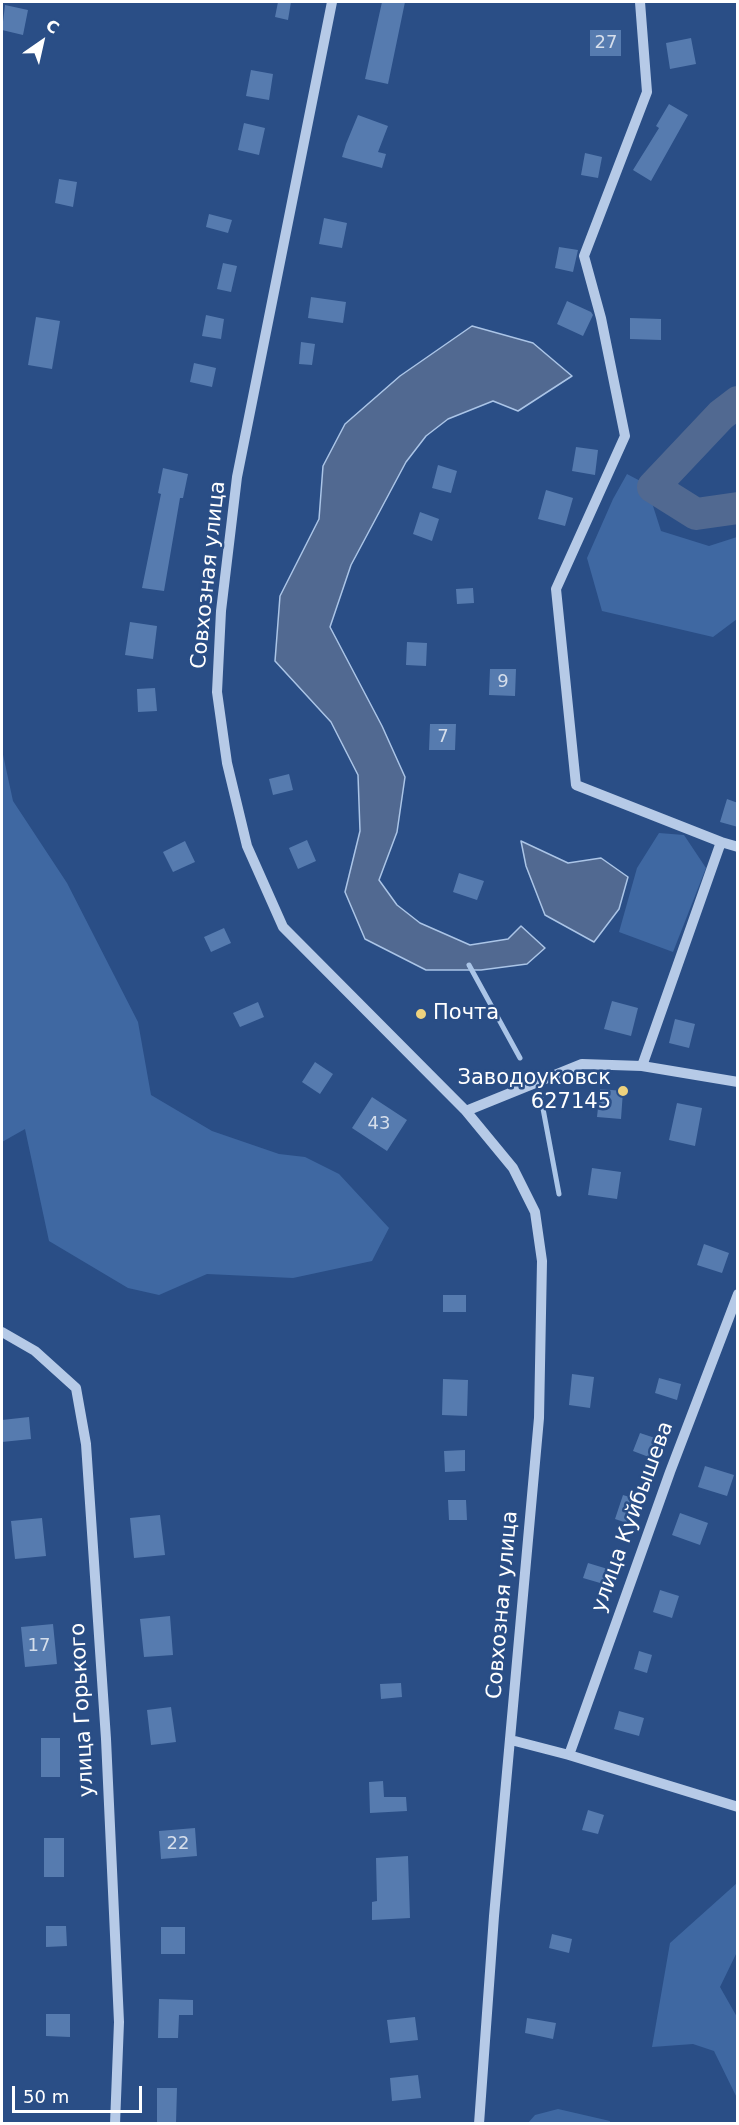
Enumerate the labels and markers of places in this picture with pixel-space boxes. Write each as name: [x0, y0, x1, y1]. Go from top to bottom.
place label: Почта: [433, 1001, 499, 1027]
marker: Почта: [414, 1007, 428, 1021]
place label: Заводоуковск 627145: [458, 1066, 611, 1116]
marker: Заводоуковск 627145: [616, 1084, 630, 1098]

